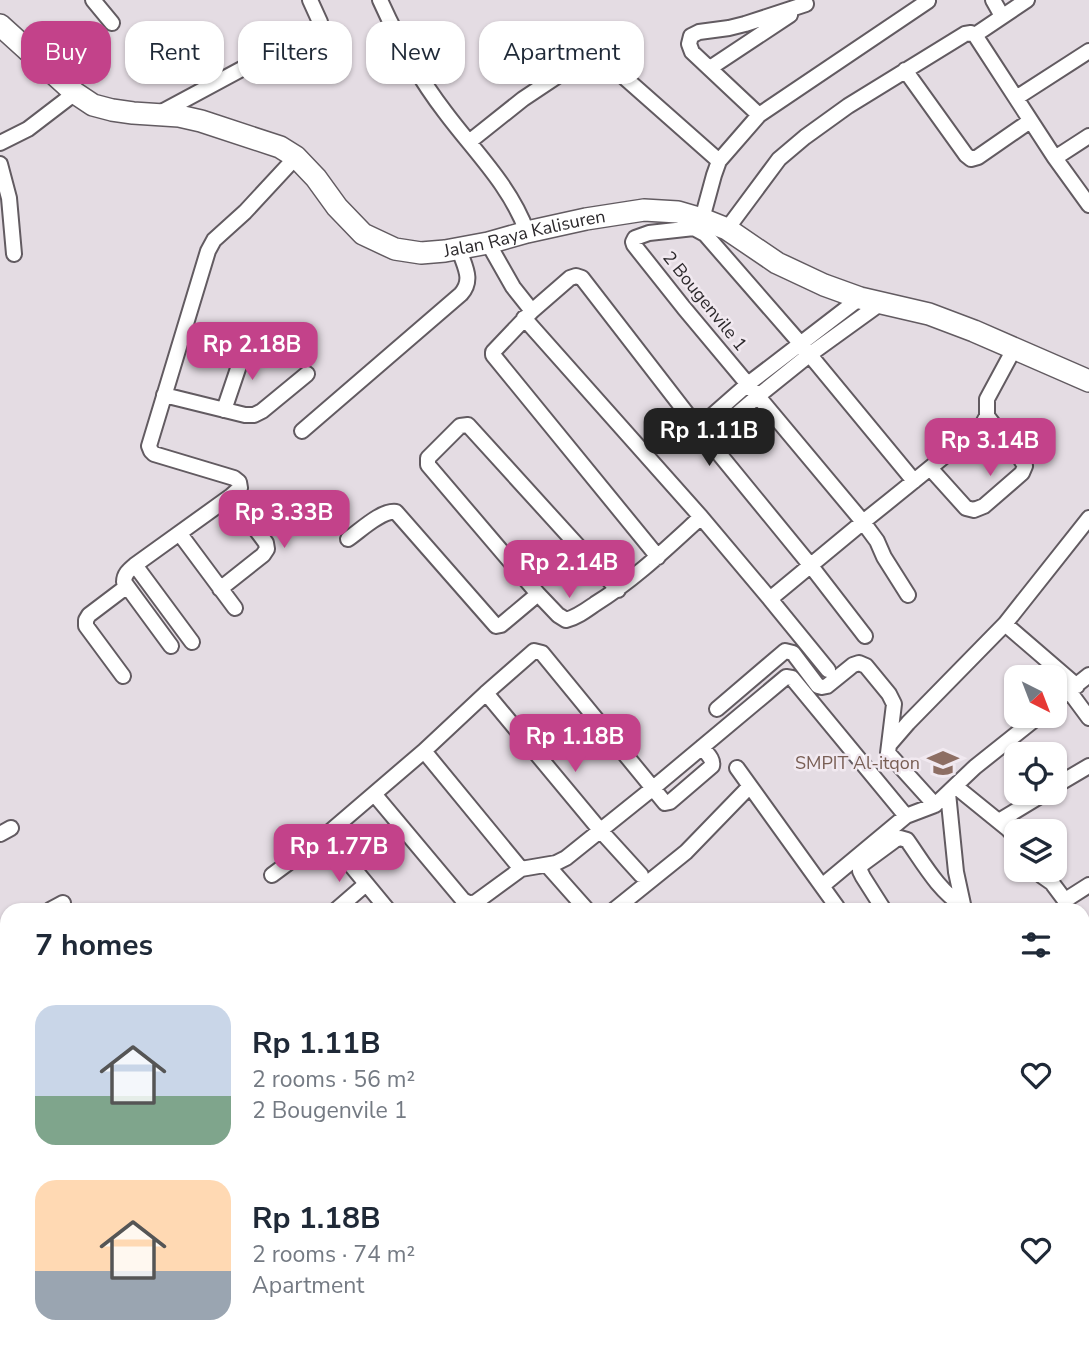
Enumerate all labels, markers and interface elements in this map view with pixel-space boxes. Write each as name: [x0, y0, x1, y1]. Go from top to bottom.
chip: Buy: [21, 21, 111, 84]
chip: Rent: [125, 21, 224, 84]
chip: Filters: [238, 21, 352, 84]
chip: New: [366, 21, 465, 84]
chip: Apartment: [479, 21, 644, 84]
street label: Jalan Raya Kalisuren: [441, 204, 607, 263]
street label: 2 Bougenvile 1: [657, 246, 753, 356]
pin: Rp 2.18B: [180, 322, 324, 382]
text: Rp 2.18B: [203, 329, 301, 360]
pin: Rp 1.11B: [637, 408, 781, 468]
text: Rp 1.11B: [660, 415, 758, 446]
pin: Rp 3.14B: [918, 419, 1062, 478]
text: Rp 3.14B: [941, 425, 1039, 456]
pin: Rp 3.33B: [212, 490, 356, 550]
text: Rp 3.33B: [235, 497, 333, 528]
pin: Rp 2.14B: [497, 540, 641, 600]
text: Rp 2.14B: [520, 547, 618, 578]
north arrow: [1004, 665, 1068, 728]
map controls: [1004, 665, 1067, 882]
pin: Rp 1.18B: [503, 714, 647, 774]
text: Rp 1.18B: [526, 721, 624, 752]
button: locate: [1004, 742, 1067, 805]
school or university icon: SMPIT Al-itqon: [926, 746, 960, 780]
place label: SMPIT Al-itqon: [795, 751, 920, 775]
button: layers: [1004, 819, 1067, 882]
pin: Rp 1.77B: [267, 824, 411, 884]
text: Rp 1.77B: [290, 831, 388, 862]
text: 7 homes: [35, 925, 153, 966]
icon: filters: [1017, 926, 1055, 964]
text: Rp 1.11B: [252, 1023, 381, 1064]
icon: home: [91, 1033, 175, 1117]
icon: heart: [1017, 1056, 1055, 1094]
text: 2 rooms · 56 m²: [252, 1064, 415, 1095]
text: 2 Bougenvile 1: [252, 1095, 407, 1126]
text: Rp 1.18B: [252, 1198, 381, 1239]
icon: home: [91, 1208, 175, 1292]
icon: heart: [1017, 1231, 1055, 1269]
text: 2 rooms · 74 m²: [252, 1239, 415, 1270]
text: Apartment: [252, 1270, 364, 1301]

